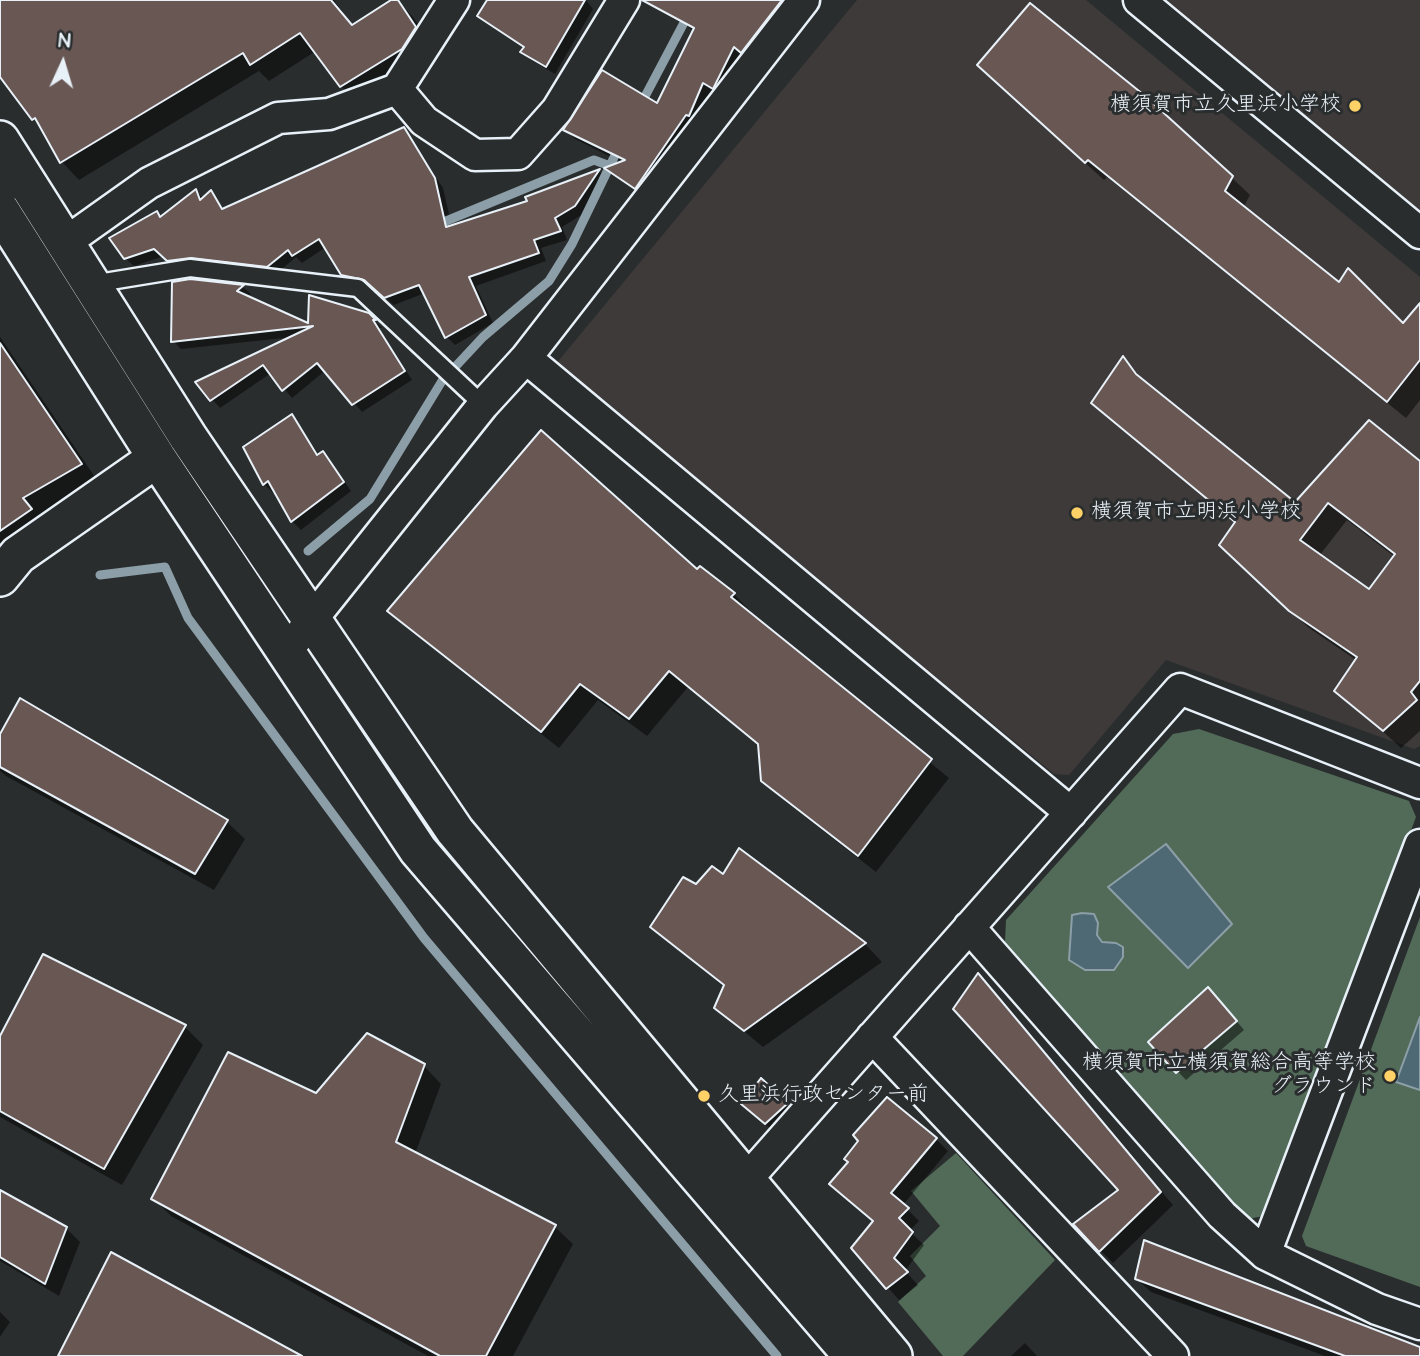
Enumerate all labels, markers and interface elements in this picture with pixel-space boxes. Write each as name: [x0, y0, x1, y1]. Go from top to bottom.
north arrow: [28, 28, 98, 98]
text: N: [58, 28, 71, 55]
place label: 横須賀市立久里浜小学校: [1110, 93, 1341, 119]
marker: 横須賀市立久里浜小学校: [1347, 98, 1363, 114]
place label: 横須賀市立明浜小学校: [1091, 500, 1301, 526]
marker: 横須賀市立明浜小学校: [1069, 505, 1085, 521]
place label: 横須賀市立横須賀総合高等学校 グラウンド: [1082, 1051, 1376, 1101]
marker: 横須賀市立横須賀総合高等学校 グラウンド: [1382, 1068, 1398, 1084]
place label: 久里浜行政センター前: [718, 1083, 928, 1109]
marker: 久里浜行政センター前: [696, 1088, 712, 1104]

